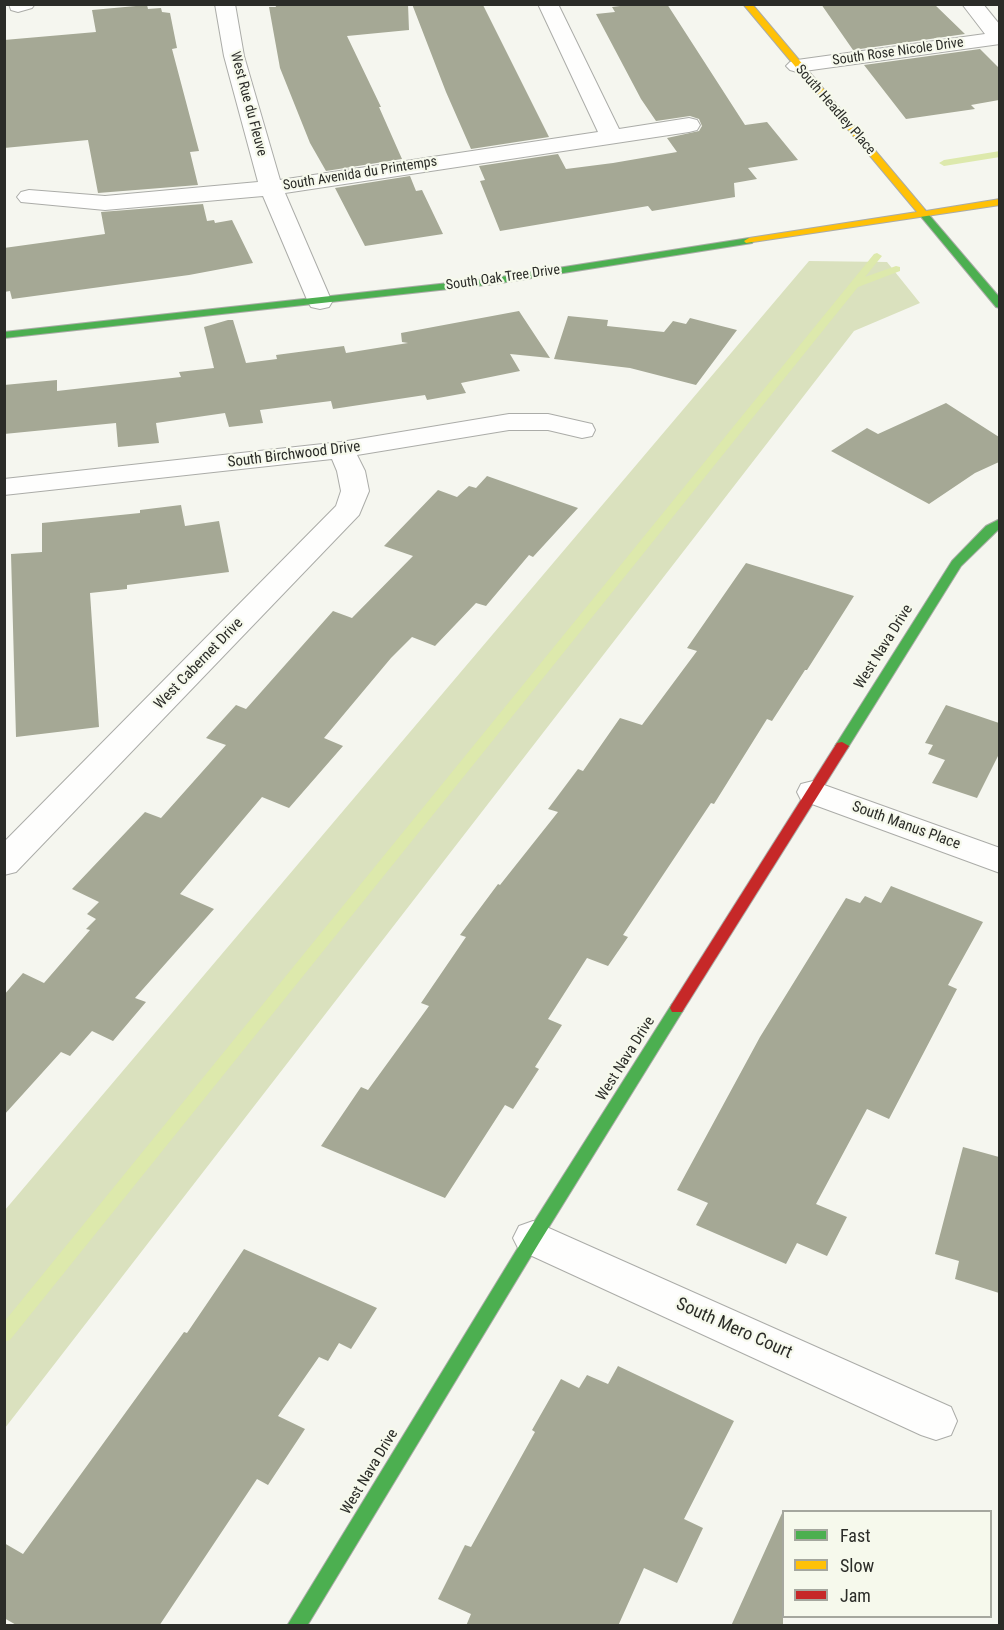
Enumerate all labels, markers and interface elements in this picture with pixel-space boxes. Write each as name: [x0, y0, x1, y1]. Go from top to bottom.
street label: South Rose Nicole Drive: [831, 34, 965, 70]
street label: West Rue du Fleuve: [226, 50, 270, 158]
street label: South Headley Place: [791, 62, 879, 158]
street label: South Avenida du Printemps: [282, 154, 438, 194]
street label: South Oak Tree Drive: [445, 262, 561, 294]
street label: South Birchwood Drive: [227, 438, 361, 472]
street label: West Nava Drive: [851, 601, 917, 693]
street label: West Cabernet Drive: [151, 615, 247, 713]
street label: South Manus Place: [849, 798, 963, 854]
street label: West Nava Drive: [593, 1013, 659, 1105]
street label: South Mero Court: [673, 1294, 795, 1364]
street label: West Nava Drive: [338, 1426, 402, 1518]
legend: [782, 1510, 992, 1618]
text: Fast: [840, 1525, 871, 1546]
text: Slow: [840, 1555, 874, 1576]
text: Jam: [840, 1585, 871, 1606]

